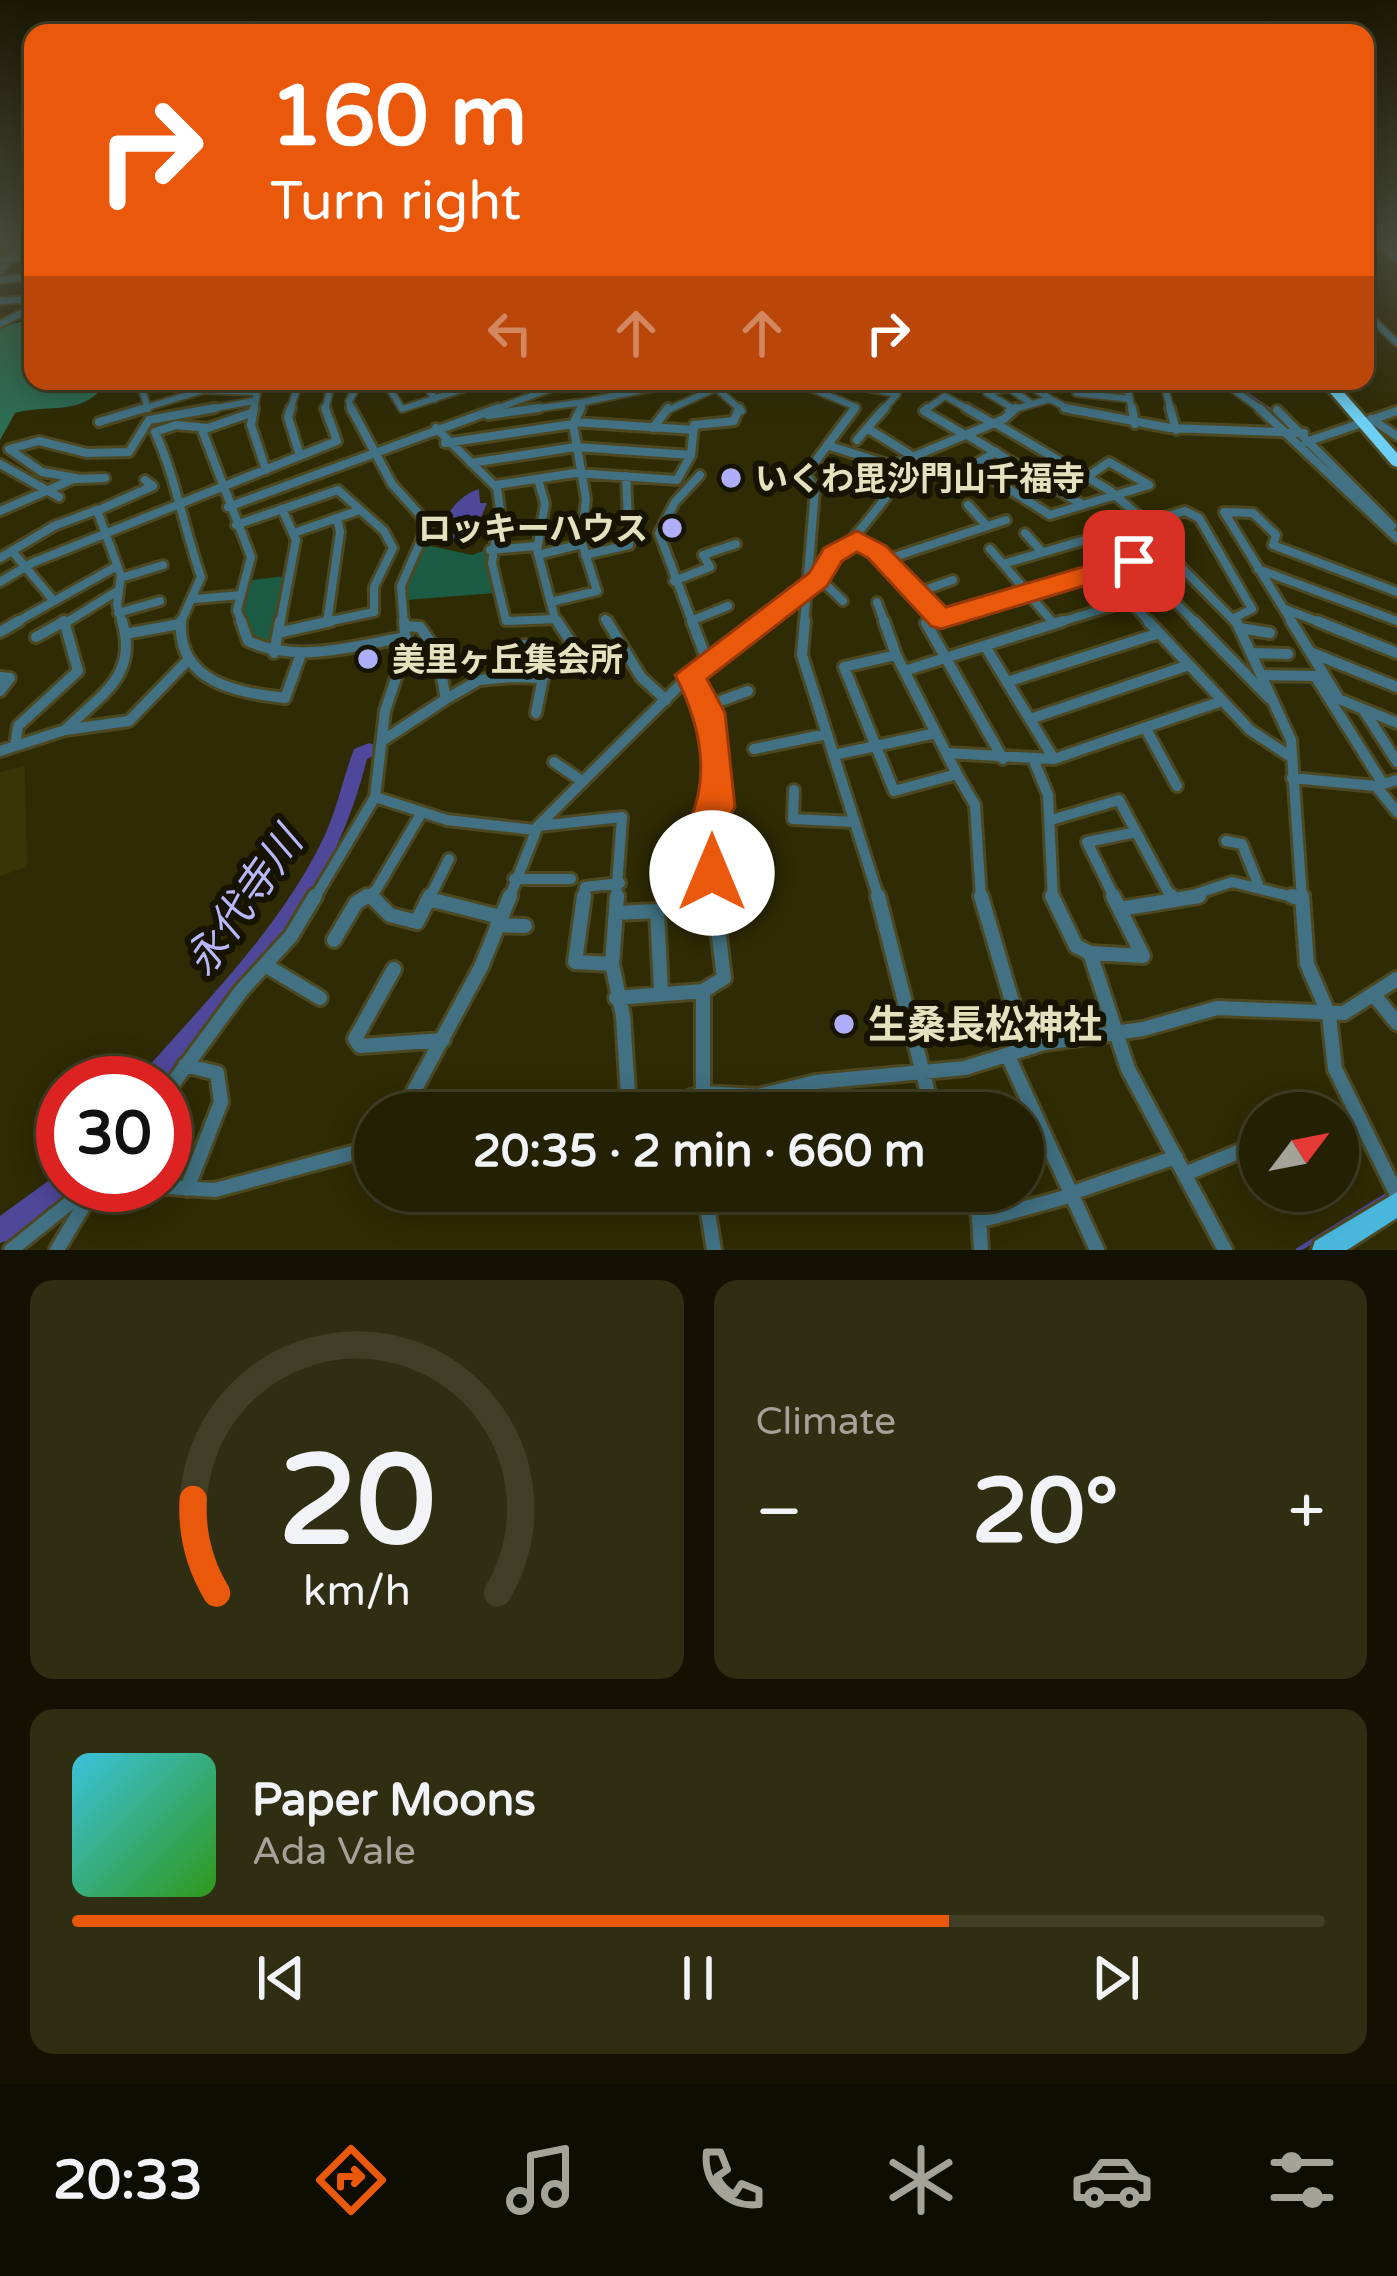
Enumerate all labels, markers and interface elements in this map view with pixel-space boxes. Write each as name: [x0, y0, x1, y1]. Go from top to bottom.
text: 160 m: [270, 67, 527, 168]
icon: right: [72, 72, 228, 228]
text: Turn right: [270, 169, 521, 234]
icon: left: [477, 300, 543, 366]
icon: ahead: [603, 300, 669, 366]
icon: ahead: [729, 300, 795, 366]
icon: right: [855, 300, 921, 366]
place label: いくわ毘沙門山千福寺: [755, 460, 1085, 499]
marker: いくわ毘沙門山千福寺: [718, 465, 744, 491]
place label: ロッキーハウス: [418, 510, 648, 549]
pin: [1083, 510, 1185, 612]
marker: ロッキーハウス: [659, 515, 685, 541]
icon: arrive: [1101, 528, 1167, 594]
place label: 美里ヶ丘集会所: [392, 641, 623, 680]
marker: 美里ヶ丘集会所: [355, 646, 381, 672]
position arrow: [649, 810, 775, 936]
water label: 永代寺川: [175, 815, 316, 985]
place label: 生桑長松神社: [868, 1002, 1102, 1049]
marker: 生桑長松神社: [831, 1011, 857, 1037]
speed limit sign: 30: [36, 1056, 192, 1212]
north arrow: [1239, 1092, 1359, 1212]
map controls: [1239, 1092, 1359, 1212]
text: 20:35 · 2 min · 660 m: [473, 1125, 925, 1179]
text: Climate: [756, 1398, 896, 1445]
text: 20: [278, 1427, 435, 1578]
text: 20°: [972, 1458, 1119, 1567]
text: −: [756, 1472, 803, 1552]
text: +: [1288, 1472, 1325, 1552]
text: km/h: [303, 1565, 411, 1616]
text: Paper Moons: [252, 1774, 536, 1828]
text: Ada Vale: [252, 1828, 416, 1875]
icon: previous: [248, 1945, 314, 2011]
icon: pause: [665, 1945, 731, 2011]
icon: next: [1083, 1945, 1149, 2011]
icon: directions: [309, 2138, 393, 2222]
icon: music: [499, 2138, 583, 2222]
icon: phone: [689, 2138, 773, 2222]
icon: climate: [879, 2138, 963, 2222]
icon: car: [1070, 2138, 1154, 2222]
icon: filters: [1260, 2138, 1344, 2222]
text: 20:33: [53, 2148, 203, 2213]

